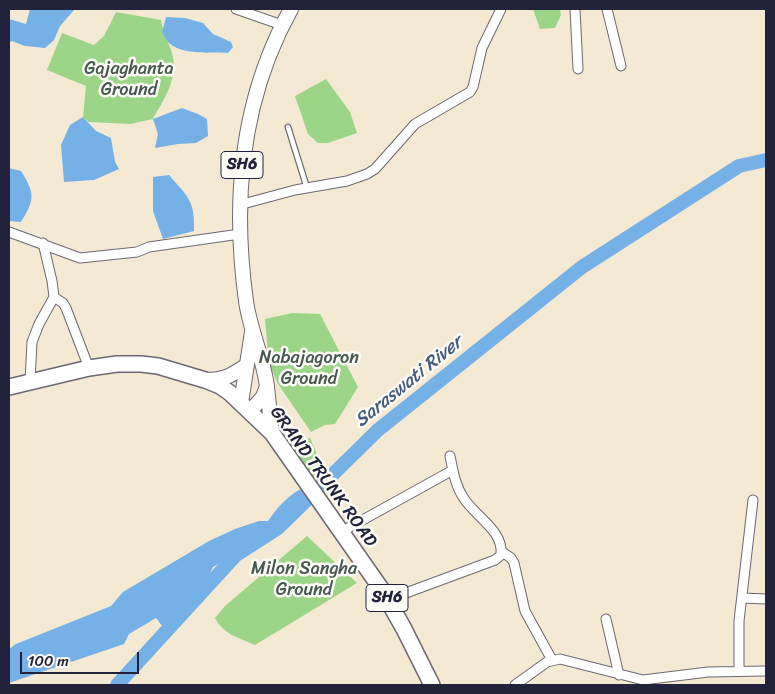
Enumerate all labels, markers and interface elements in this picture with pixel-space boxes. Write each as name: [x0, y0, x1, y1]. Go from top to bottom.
park label: Gajaghanta Ground: [84, 58, 174, 100]
road number: SH6: [221, 152, 263, 178]
water label: Saraswati River: [351, 332, 467, 432]
park label: Nabajagoron Ground: [259, 347, 359, 389]
street label: GRAND TRUNK ROAD: [265, 403, 381, 551]
park label: Milon Sangha Ground: [251, 558, 357, 600]
road number: SH6: [366, 584, 408, 612]
scale bar: [22, 642, 141, 674]
text: 100 m: [28, 648, 69, 674]

